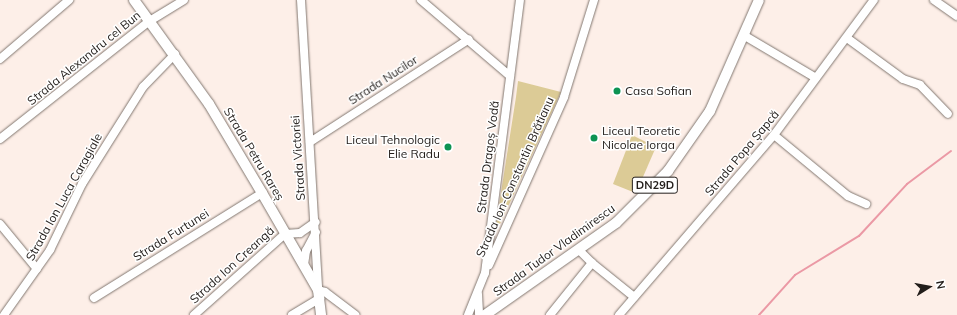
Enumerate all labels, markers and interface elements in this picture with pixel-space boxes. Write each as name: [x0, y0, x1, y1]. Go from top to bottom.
street label: Strada Alexandru cel Bun: [24, 8, 144, 108]
street label: Strada Nucilor: [346, 52, 420, 108]
place label: Casa Sofian: [625, 84, 692, 98]
marker: Casa Sofian: [612, 86, 622, 96]
street label: Strada Ion-Constantin Brătianu: [473, 95, 557, 259]
street label: Strada Dragoș Vodă: [474, 100, 502, 214]
street label: Strada Petru Rareș: [221, 105, 287, 203]
street label: Strada Popa Șapcă: [702, 107, 782, 199]
street label: Strada Victoriei: [288, 115, 308, 201]
place label: Liceul Teoretic Nicolae Iorga: [602, 124, 680, 152]
street label: Strada Ion Luca Caragiale: [23, 131, 105, 263]
place label: Liceul Tehnologic Elie Radu: [346, 133, 440, 161]
marker: Liceul Teoretic Nicolae Iorga: [589, 133, 599, 143]
marker: Liceul Tehnologic Elie Radu: [443, 142, 453, 152]
road number: DN29D: [631, 176, 679, 194]
street label: Strada Tudor Vladimirescu: [490, 201, 618, 299]
street label: Strada Furtunei: [131, 206, 211, 264]
street label: Strada Ion Creangă: [187, 223, 277, 307]
north arrow: [909, 267, 949, 307]
text: N: [933, 279, 948, 290]

